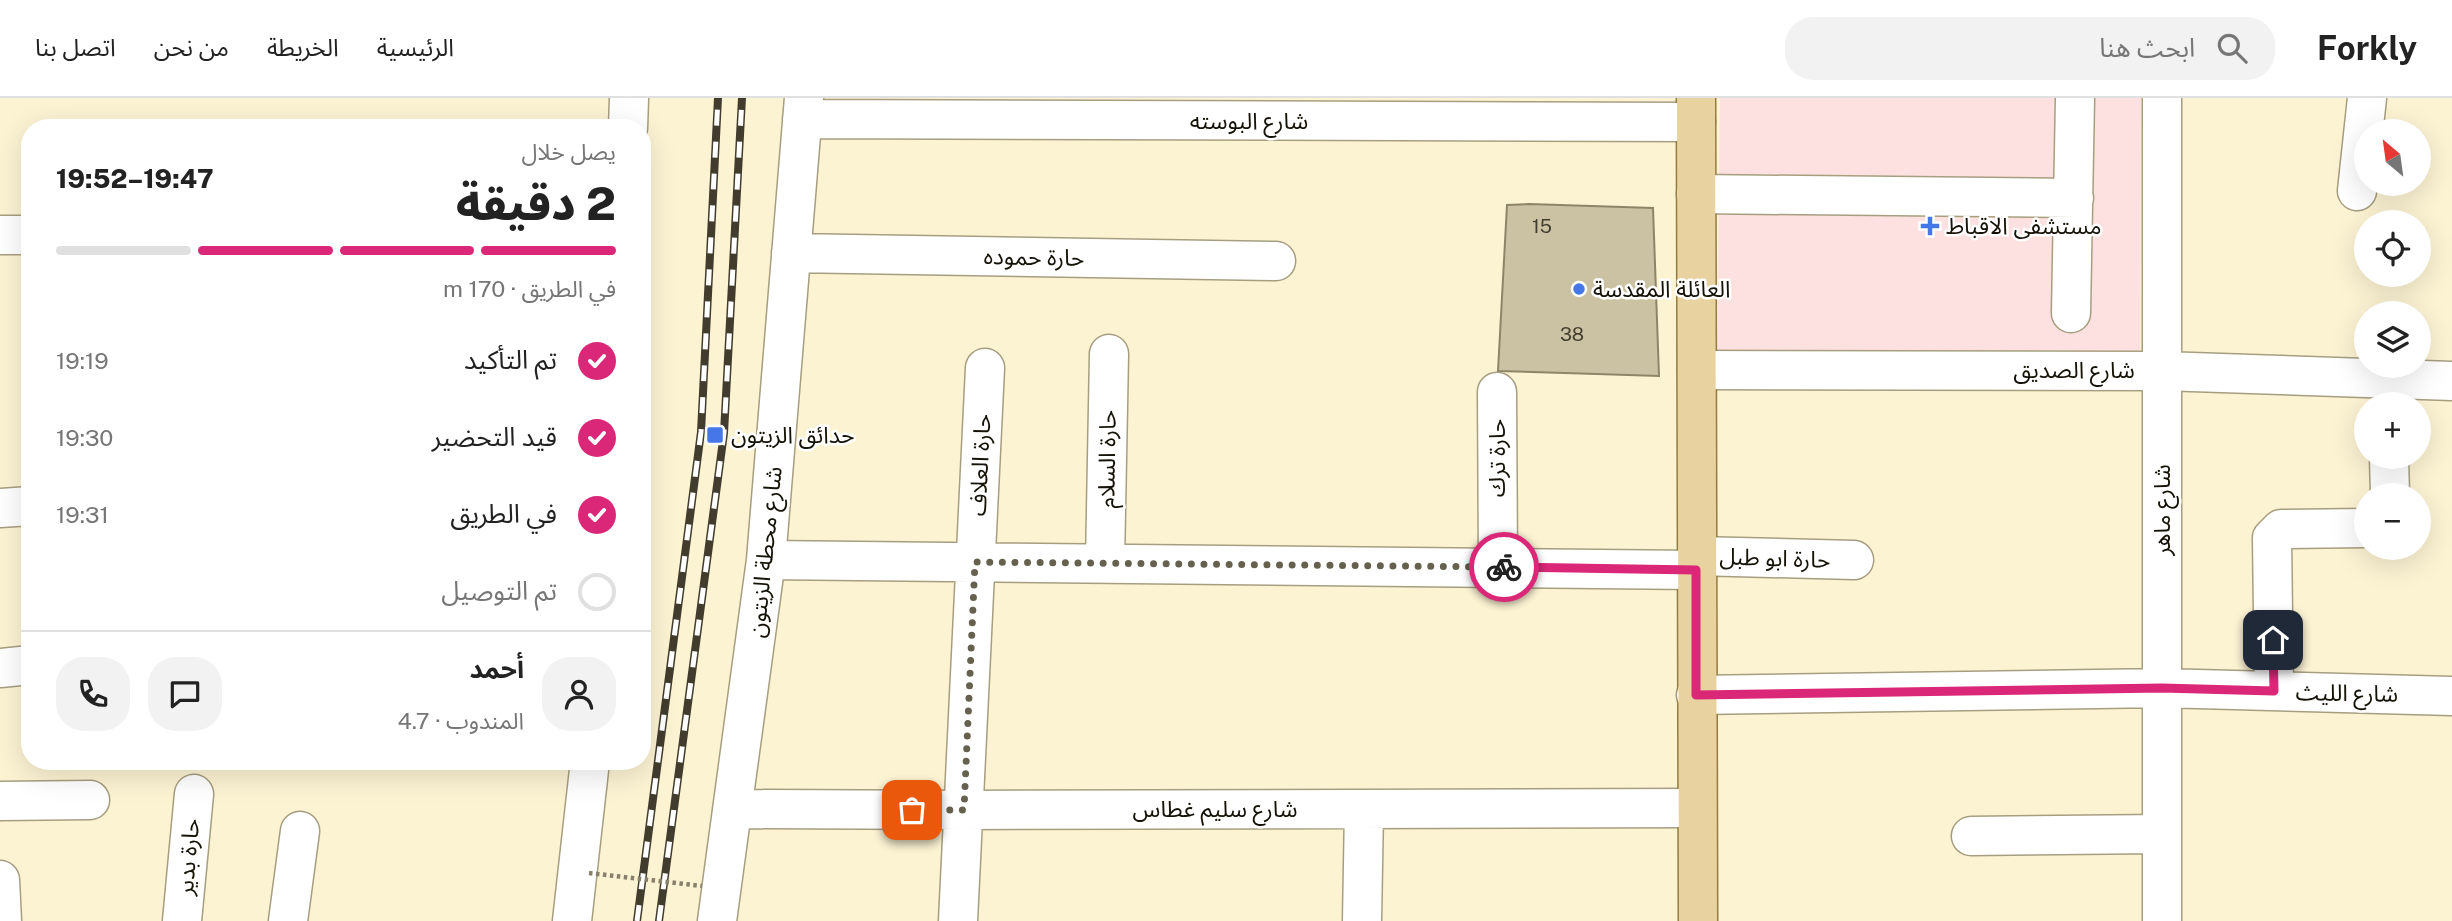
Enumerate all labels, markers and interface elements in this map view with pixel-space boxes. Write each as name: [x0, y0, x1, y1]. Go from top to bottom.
search box: [1785, 17, 2275, 80]
icon: search: [2213, 29, 2251, 67]
text: Forkly: [2317, 29, 2417, 67]
text: ابحث هنا: [2099, 32, 2195, 63]
text: اتصل بنا: [35, 33, 116, 61]
text: من نحن: [154, 33, 229, 61]
text: الخريطة: [267, 33, 339, 61]
text: الرئيسية: [377, 33, 454, 61]
street label: شارع البوسته: [1190, 107, 1308, 138]
north arrow: [2354, 119, 2431, 196]
map controls: [2354, 119, 2431, 560]
text: يصل خلال: [522, 138, 616, 165]
text: 19:47–19:52: [56, 163, 214, 194]
text: 2 دقيقة: [456, 176, 616, 230]
button: locate: [2354, 210, 2431, 287]
place label: مستشفى الاقباط: [1946, 212, 2102, 239]
house number: 15: [1532, 215, 1552, 237]
marker: مستشفى الاقباط: [1920, 216, 1940, 236]
street label: حارة حموده: [983, 242, 1085, 272]
text: في الطريق · 170 m: [443, 275, 616, 302]
place label: العائلة المقدسة: [1593, 275, 1731, 302]
marker: العائلة المقدسة: [1571, 281, 1587, 297]
button: layers: [2354, 301, 2431, 378]
house number: 38: [1560, 323, 1584, 345]
icon: check: [578, 342, 616, 380]
text: تم التأكيد: [464, 344, 557, 375]
text: 19:19: [56, 347, 109, 374]
street label: شارع الصديق: [2013, 356, 2135, 387]
button: +: [2354, 392, 2431, 469]
street label: حارة السلام: [1092, 409, 1126, 509]
street label: حارة العلاف: [963, 413, 997, 517]
icon: check: [578, 419, 616, 457]
street label: حارة ترك: [1483, 419, 1511, 497]
text: قيد التحضير: [432, 421, 557, 452]
place label: حدائق الزيتون: [731, 421, 855, 449]
text: 19:30: [56, 424, 113, 451]
marker: حدائق الزيتون: [705, 425, 725, 445]
street label: شارع ماهر: [2148, 464, 2179, 557]
street label: شارع محطة الزيتون: [742, 465, 791, 639]
button: −: [2354, 483, 2431, 560]
icon: check: [578, 496, 616, 534]
text: في الطريق: [450, 498, 557, 529]
text: 19:31: [56, 501, 109, 528]
courier: [1469, 532, 1539, 602]
street label: حارة ابو طبل: [1719, 542, 1831, 574]
icon: bike: [1485, 548, 1523, 586]
text: تم التوصيل: [441, 575, 557, 606]
pin: [2243, 610, 2303, 670]
icon: home: [2254, 621, 2292, 659]
text: أحمد: [470, 653, 524, 684]
button: phone: [56, 657, 130, 731]
button: chat: [148, 657, 222, 731]
button: person: [542, 657, 616, 731]
street label: شارع الليث: [2295, 678, 2398, 711]
text: المندوب · 4.7: [397, 707, 524, 734]
pin: [882, 780, 942, 840]
icon: bag: [893, 791, 931, 829]
street label: شارع سليم غطاس: [1133, 795, 1297, 826]
street label: حارة بدير: [171, 817, 205, 898]

